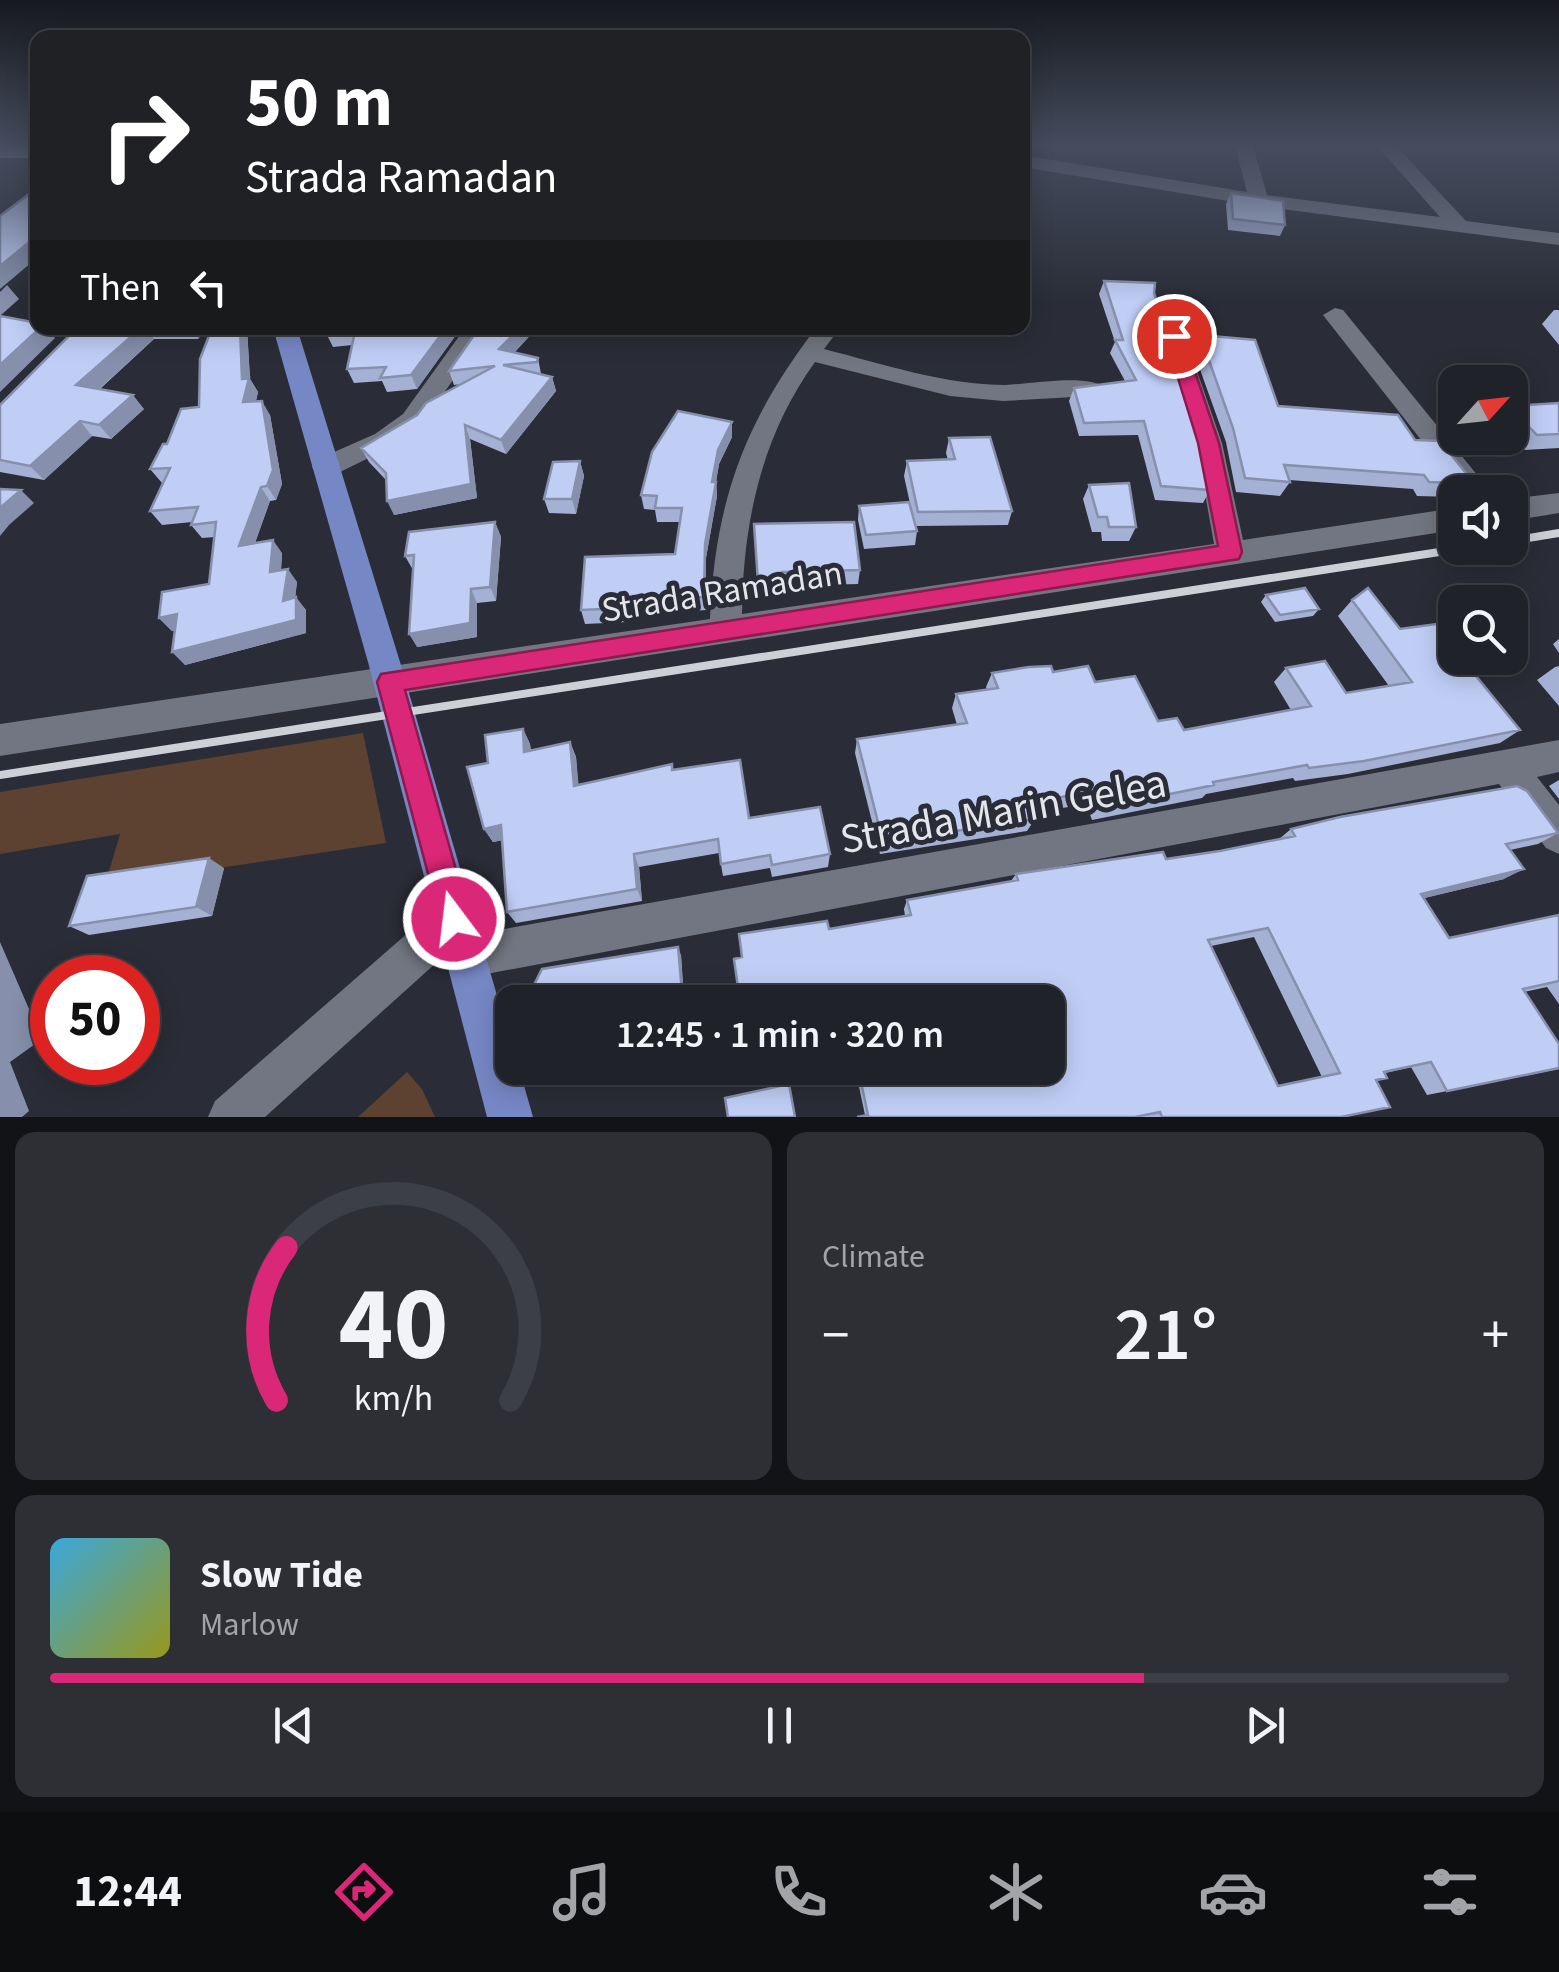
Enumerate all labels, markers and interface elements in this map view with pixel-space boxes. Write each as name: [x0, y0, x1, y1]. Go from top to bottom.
text: 50 m: [245, 53, 393, 153]
icon: right: [80, 70, 210, 200]
text: Strada Ramadan: [245, 146, 557, 210]
icon: left: [181, 260, 236, 315]
text: Then: [80, 261, 161, 315]
pin: [1132, 294, 1217, 379]
icon: arrive: [1147, 309, 1202, 364]
north arrow: [1438, 365, 1528, 455]
map controls: [1438, 365, 1528, 675]
button: sound: [1438, 475, 1528, 565]
street label: Strada Ramadan: [598, 548, 846, 636]
button: search: [1438, 585, 1528, 675]
street label: Strada Marin Gelea: [836, 754, 1171, 870]
position arrow: [402, 867, 506, 971]
speed limit sign: 50: [30, 955, 160, 1085]
text: 12:45 · 1 min · 320 m: [616, 1008, 944, 1062]
text: Climate: [822, 1234, 925, 1280]
text: 40: [339, 1252, 448, 1400]
text: 21°: [1114, 1282, 1217, 1389]
text: −: [822, 1297, 849, 1375]
text: +: [1482, 1297, 1509, 1375]
text: km/h: [354, 1373, 433, 1424]
text: Slow Tide: [200, 1548, 363, 1602]
text: Marlow: [200, 1602, 299, 1648]
icon: previous: [266, 1698, 321, 1753]
icon: pause: [752, 1698, 807, 1753]
icon: next: [1238, 1698, 1293, 1753]
icon: directions: [329, 1857, 399, 1927]
icon: music: [547, 1857, 617, 1927]
icon: phone: [764, 1857, 834, 1927]
icon: climate: [981, 1857, 1051, 1927]
icon: car: [1198, 1857, 1268, 1927]
icon: filters: [1415, 1857, 1485, 1927]
text: 12:44: [74, 1860, 182, 1924]

